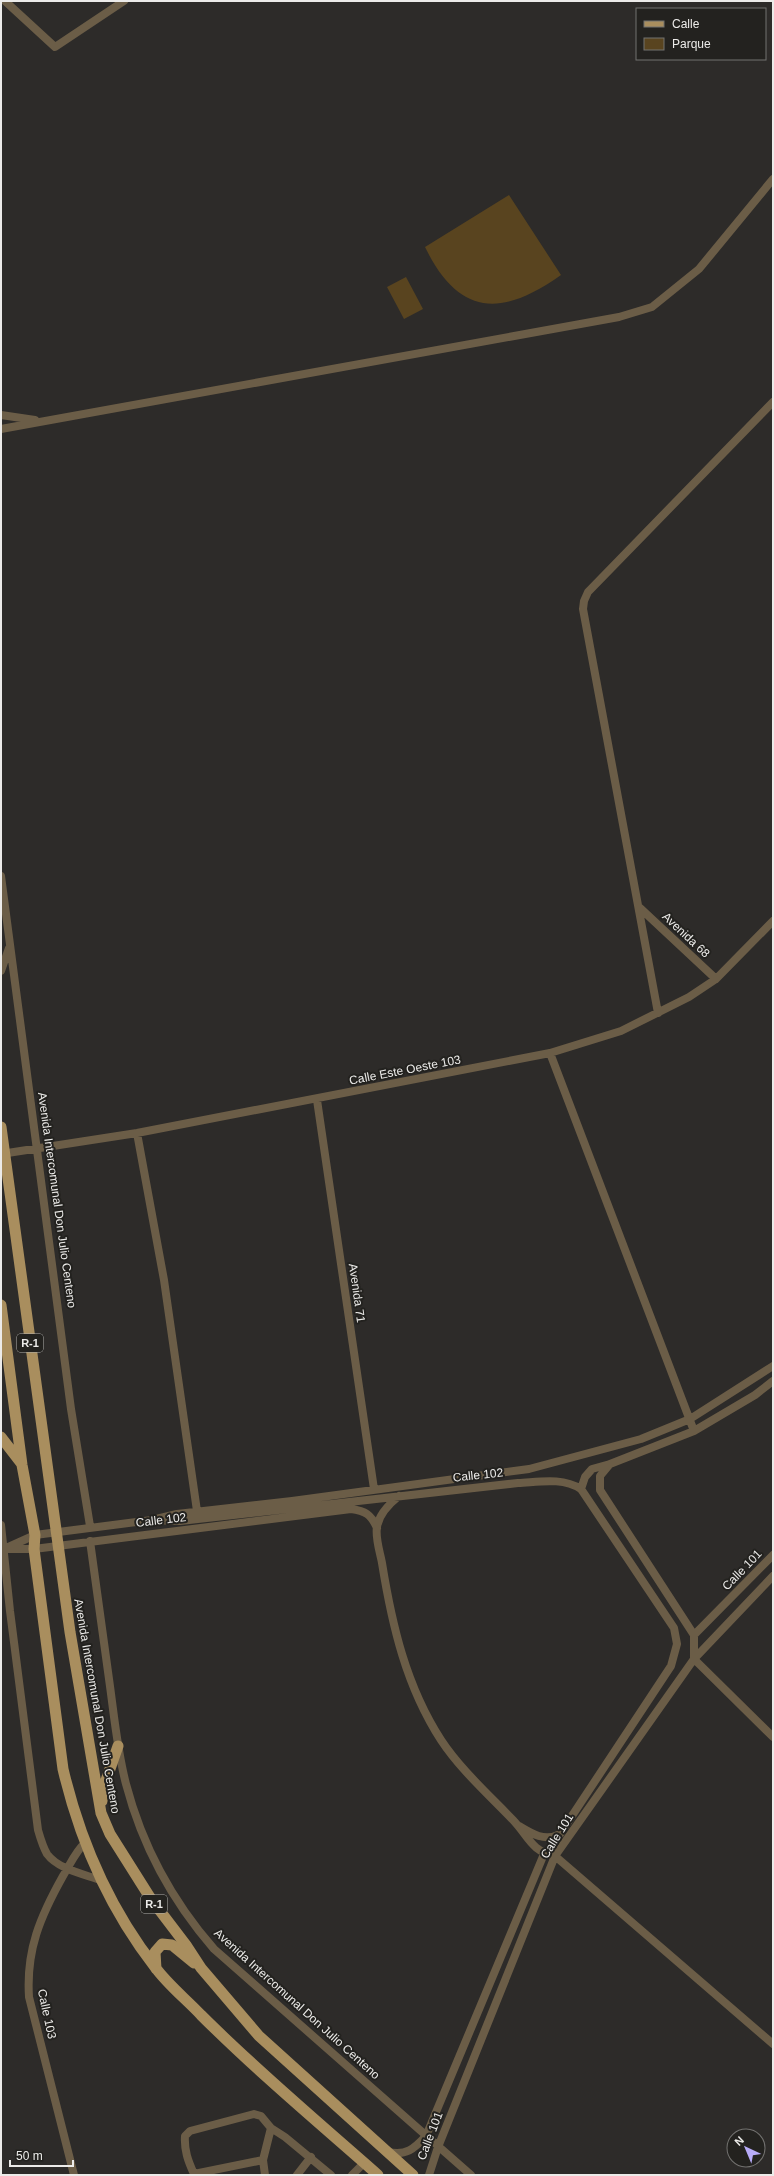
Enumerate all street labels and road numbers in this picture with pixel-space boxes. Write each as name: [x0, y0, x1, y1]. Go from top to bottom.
street label: Avenida 68: [659, 909, 713, 961]
street label: Calle Este Oeste 103: [348, 1052, 462, 1088]
street label: Avenida Intercomunal Don Julio Centeno: [35, 1091, 79, 1309]
street label: Avenida 71: [346, 1262, 368, 1324]
road number: R-1: [17, 1334, 43, 1352]
street label: Calle 102: [452, 1465, 504, 1485]
street label: Calle 102: [135, 1510, 187, 1530]
street label: Calle 101: [719, 1547, 765, 1593]
street label: Avenida Intercomunal Don Julio Centeno: [71, 1597, 123, 1815]
street label: Calle 101: [538, 1811, 577, 1861]
road number: R-1: [141, 1895, 167, 1913]
street label: Avenida Intercomunal Don Julio Centeno: [211, 1926, 383, 2082]
street label: Calle 103: [35, 1988, 59, 2041]
street label: Calle 101: [414, 2110, 446, 2162]

